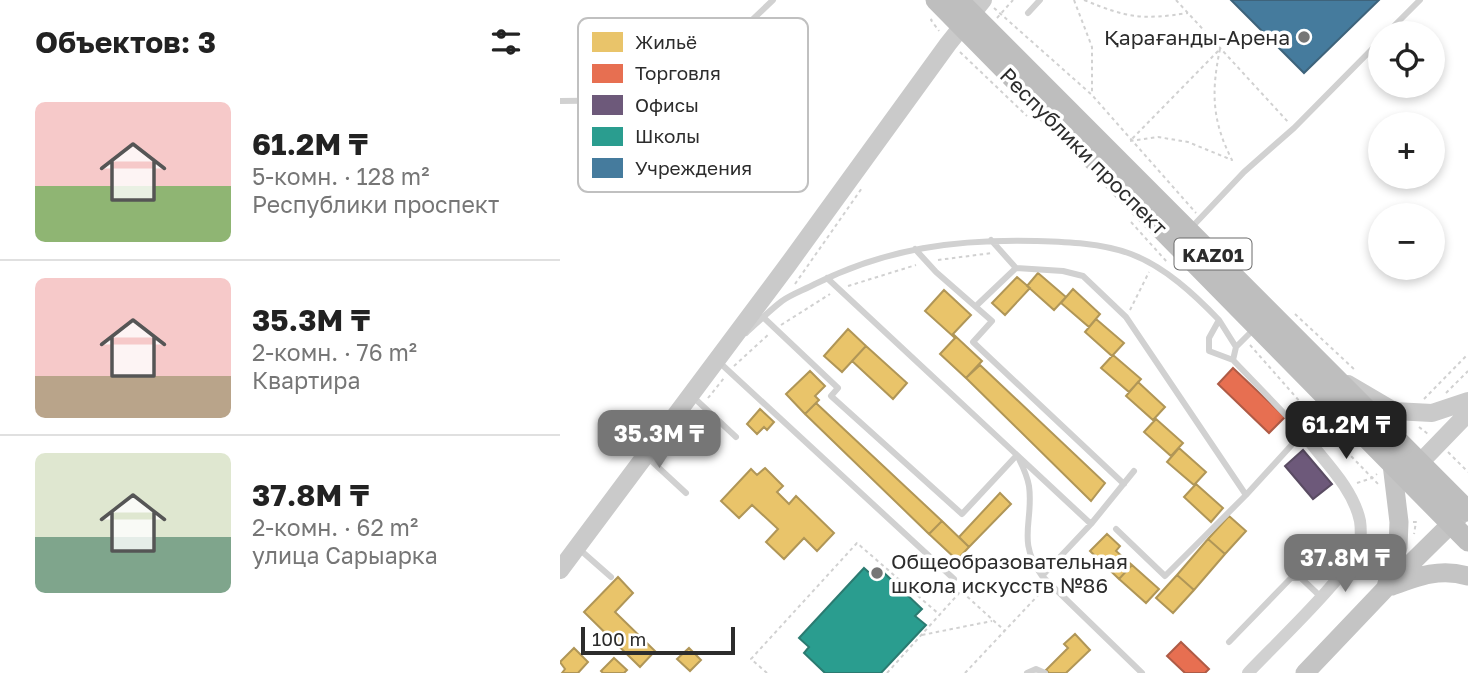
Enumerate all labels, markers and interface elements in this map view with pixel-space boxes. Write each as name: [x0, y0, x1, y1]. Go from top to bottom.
legend: [578, 18, 808, 192]
map controls: [1368, 21, 1445, 280]
button: locate: [1368, 21, 1445, 98]
icon: filters: [487, 23, 525, 61]
text: Объектов: 3: [35, 24, 216, 60]
place label: Қарағанды-Арена: [1104, 24, 1290, 50]
marker: Қарағанды-Арена: [1296, 29, 1312, 45]
text: Жильё: [635, 30, 697, 53]
text: Торговля: [635, 61, 721, 84]
street label: Республики проспект: [995, 62, 1173, 240]
text: Офисы: [635, 93, 699, 116]
button: +: [1368, 112, 1445, 189]
text: Школы: [635, 124, 700, 147]
text: 61.2M ₸: [252, 126, 368, 162]
icon: home: [91, 130, 175, 214]
text: Учреждения: [635, 156, 752, 179]
text: 5-комн. · 128 m²: [252, 162, 429, 190]
text: Республики проспект: [252, 190, 499, 218]
button: −: [1368, 203, 1445, 280]
road number: KАZ01: [1174, 238, 1252, 270]
text: 35.3M ₸: [252, 302, 370, 338]
icon: home: [91, 306, 175, 390]
text: 2-комн. · 76 m²: [252, 338, 417, 366]
text: Квартира: [252, 366, 360, 394]
pin: 61.2M ₸: [1281, 402, 1411, 461]
pin: 35.3M ₸: [594, 410, 724, 470]
text: 61.2M ₸: [1301, 410, 1391, 438]
text: 35.3M ₸: [614, 419, 704, 447]
text: 37.8M ₸: [252, 477, 369, 513]
icon: home: [91, 481, 175, 565]
text: 2-комн. · 62 m²: [252, 513, 418, 541]
pin: 37.8M ₸: [1280, 534, 1410, 594]
text: улица Сарыарка: [252, 541, 438, 569]
text: 37.8M ₸: [1300, 543, 1390, 571]
place label: Общеобразовательная школа искусств №86: [891, 548, 1128, 598]
marker: Общеобразовательная школа искусств №86: [869, 565, 885, 581]
scale bar: [581, 624, 735, 656]
text: 100 m: [592, 627, 646, 650]

